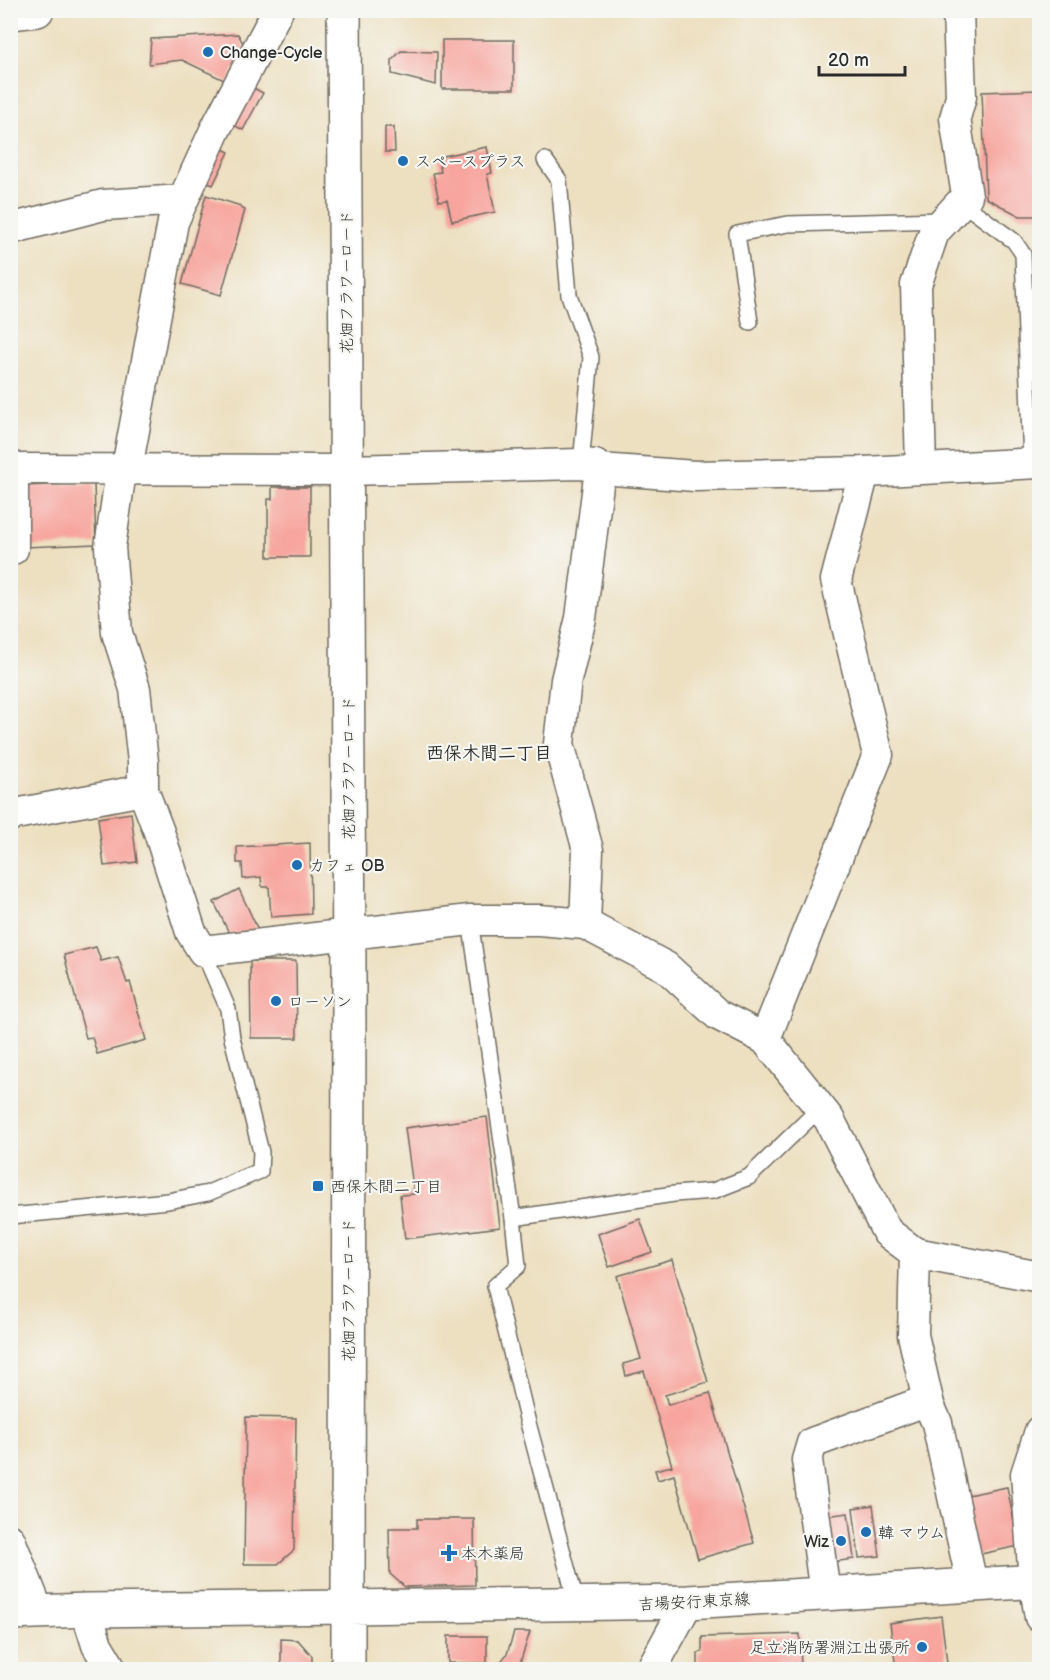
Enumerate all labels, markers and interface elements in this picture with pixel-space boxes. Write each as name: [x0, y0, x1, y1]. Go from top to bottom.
scale bar: [819, 39, 904, 77]
place label: Change-Cycle: [220, 44, 323, 63]
marker: Change-Cycle: [201, 45, 215, 59]
text: 20 m: [828, 50, 869, 71]
place label: スペースプラス: [415, 153, 525, 172]
marker: スペースプラス: [396, 154, 410, 168]
street label: 花畑フラワーロード: [338, 210, 357, 354]
street label: 花畑フラワーロード: [340, 696, 359, 840]
district label: 西保木間二丁目: [426, 743, 552, 764]
place label: カフェ OB: [309, 857, 385, 876]
marker: カフェ OB: [290, 858, 304, 872]
place label: ローソン: [288, 993, 352, 1012]
marker: ローソン: [269, 994, 283, 1008]
place label: 西保木間二丁目: [330, 1178, 442, 1197]
marker: 西保木間二丁目: [311, 1179, 325, 1193]
street label: 花畑フラワーロード: [340, 1218, 359, 1362]
place label: 韓 マウム: [878, 1524, 945, 1543]
marker: 韓 マウム: [859, 1525, 873, 1539]
place label: Wiz: [804, 1533, 829, 1552]
marker: Wiz: [834, 1534, 848, 1548]
place label: 本木薬局: [461, 1545, 525, 1564]
marker: 本木薬局: [442, 1546, 456, 1560]
street label: 吉場安行東京線: [638, 1590, 751, 1615]
place label: 足立消防署淵江出張所: [750, 1639, 910, 1658]
marker: 足立消防署淵江出張所: [915, 1640, 929, 1654]

